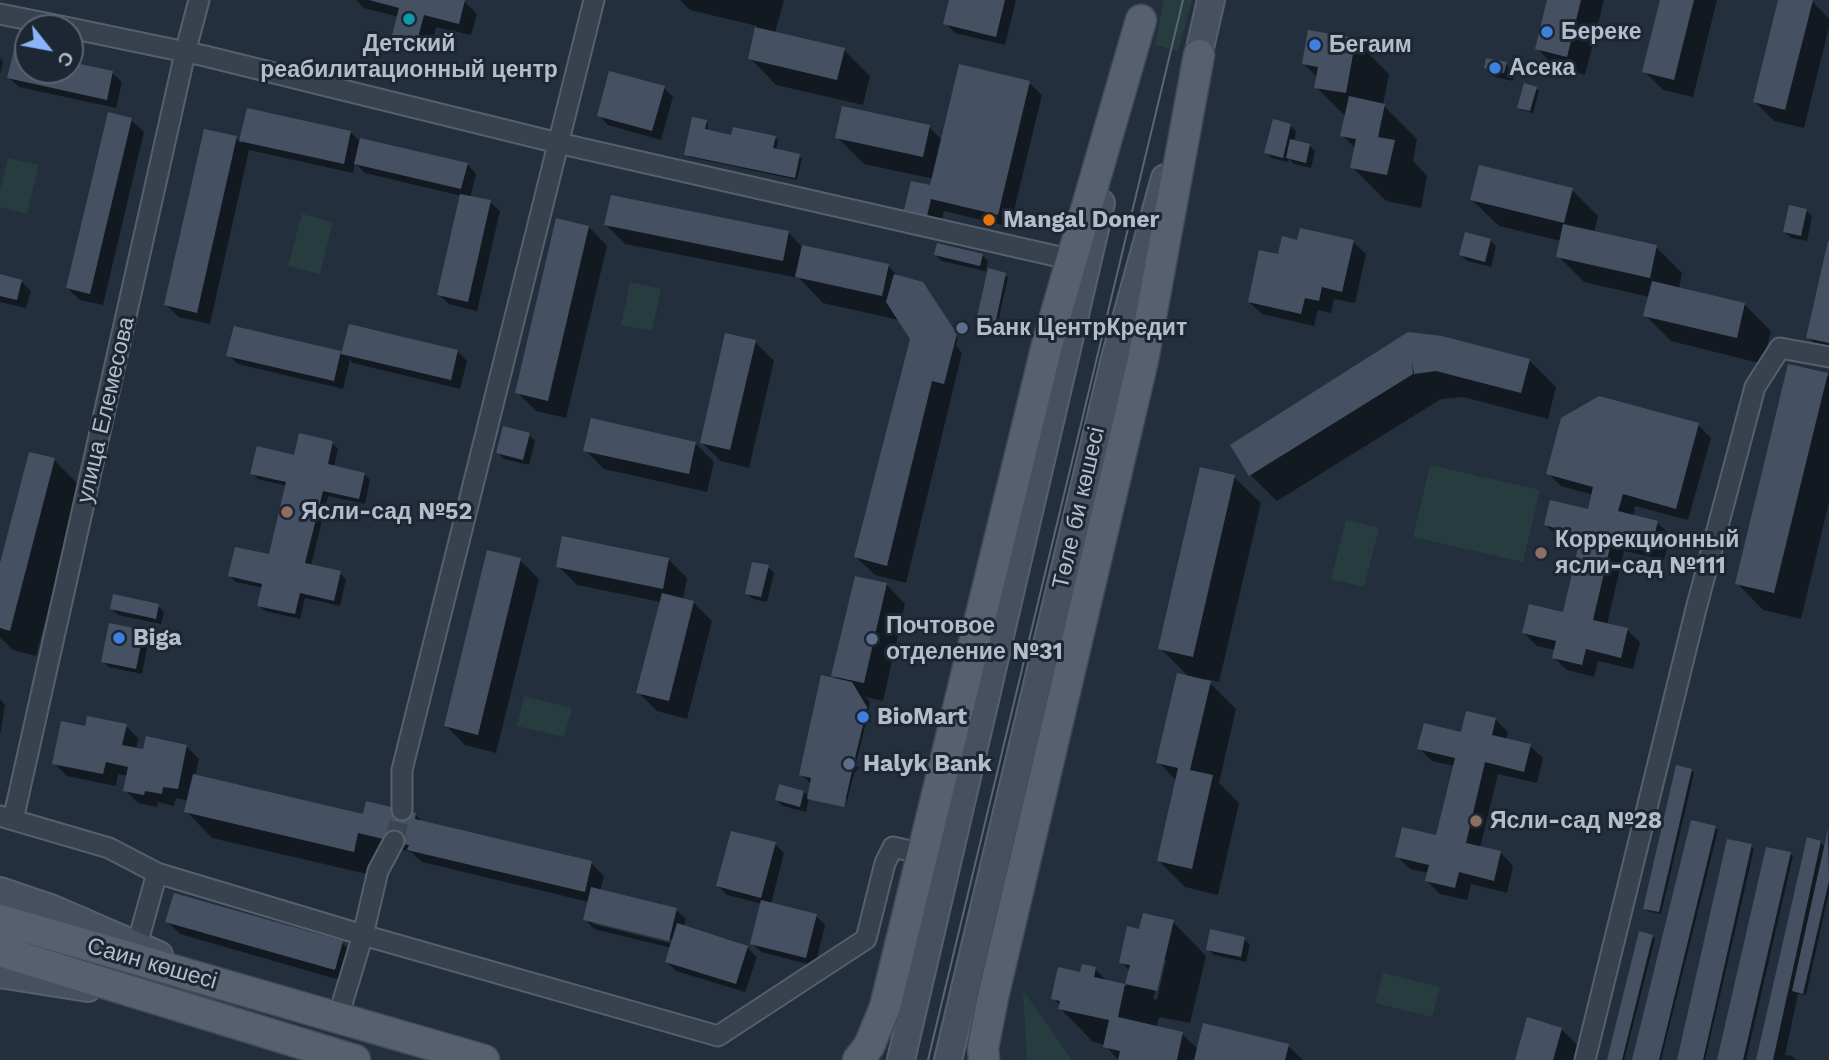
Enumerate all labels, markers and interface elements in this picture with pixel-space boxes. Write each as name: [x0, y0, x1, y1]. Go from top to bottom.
marker: Детский реабилитационный центр: [401, 11, 417, 27]
north arrow: [14, 14, 84, 84]
place label: Береке: [1561, 18, 1641, 46]
marker: Береке: [1539, 24, 1555, 40]
place label: Детский реабилитационный центр: [260, 30, 558, 84]
place label: Бегаим: [1329, 31, 1412, 59]
marker: Бегаим: [1307, 37, 1323, 53]
text: С: [52, 47, 79, 71]
place label: Асека: [1509, 54, 1575, 82]
marker: Асека: [1487, 60, 1503, 76]
place label: Mangal Doner: [1003, 206, 1160, 234]
marker: Mangal Doner: [981, 212, 997, 228]
street label: улица Елемесова: [71, 314, 141, 506]
place label: Банк ЦентрКредит: [976, 314, 1187, 342]
marker: Банк ЦентрКредит: [954, 320, 970, 336]
street label: Төле би көшесі: [1047, 424, 1111, 592]
place label: Ясли-сад №52: [301, 498, 472, 526]
marker: Ясли-сад №52: [279, 504, 295, 520]
place label: Коррекционный ясли-сад №111: [1555, 526, 1739, 580]
marker: Коррекционный ясли-сад №111: [1533, 545, 1549, 561]
place label: Почтовое отделение №31: [886, 612, 1063, 666]
place label: Biga: [133, 624, 182, 652]
marker: Biga: [111, 630, 127, 646]
marker: Почтовое отделение №31: [864, 631, 880, 647]
place label: BioMart: [877, 703, 967, 731]
marker: BioMart: [855, 709, 871, 725]
place label: Halyk Bank: [863, 750, 992, 778]
marker: Halyk Bank: [841, 756, 857, 772]
place label: Ясли-сад №28: [1490, 807, 1662, 835]
marker: Ясли-сад №28: [1468, 813, 1484, 829]
street label: Саин көшесі: [84, 932, 220, 996]

